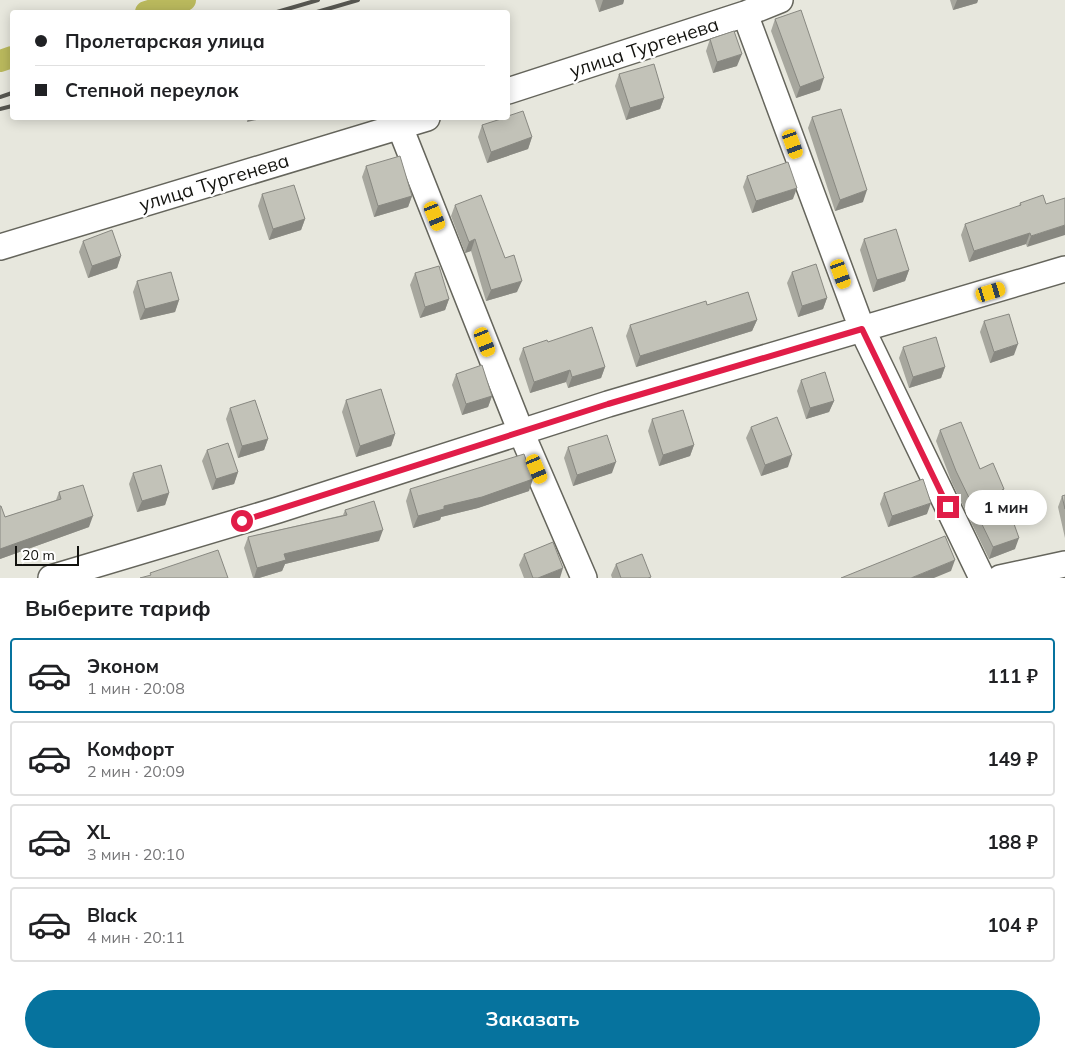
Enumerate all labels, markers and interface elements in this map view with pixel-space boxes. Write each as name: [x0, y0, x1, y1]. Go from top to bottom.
street label: улица Тургенева: [566, 12, 722, 82]
text: Пролетарская улица: [65, 29, 265, 53]
text: Степной переулок: [65, 78, 239, 102]
car: [780, 127, 805, 161]
street label: улица Тургенева: [136, 148, 292, 216]
car: [422, 199, 447, 233]
car: [828, 257, 853, 291]
car: [974, 280, 1007, 304]
car: [472, 325, 497, 359]
car: [524, 452, 549, 486]
callout: 1 мин: [966, 490, 1048, 524]
route end: [937, 496, 959, 518]
text: 1 мин: [984, 497, 1028, 517]
route start: [231, 510, 253, 532]
scale bar: [15, 543, 79, 566]
text: 20 m: [22, 546, 55, 564]
text: Выберите тариф: [25, 594, 211, 622]
icon: car: [27, 653, 72, 698]
text: Эконом: [87, 654, 159, 678]
text: 111 ₽: [987, 664, 1038, 688]
text: 1 мин · 20:08: [87, 678, 185, 698]
icon: car: [27, 736, 72, 781]
text: Комфорт: [87, 737, 174, 761]
text: 149 ₽: [987, 747, 1038, 771]
text: 2 мин · 20:09: [87, 761, 185, 781]
icon: car: [27, 819, 72, 864]
text: XL: [87, 820, 110, 844]
text: 188 ₽: [987, 830, 1038, 854]
text: 3 мин · 20:10: [87, 844, 185, 864]
icon: car: [27, 902, 72, 947]
text: Black: [87, 903, 137, 927]
text: 104 ₽: [987, 913, 1038, 937]
text: 4 мин · 20:11: [87, 927, 185, 947]
button: Заказать: [25, 990, 1040, 1048]

